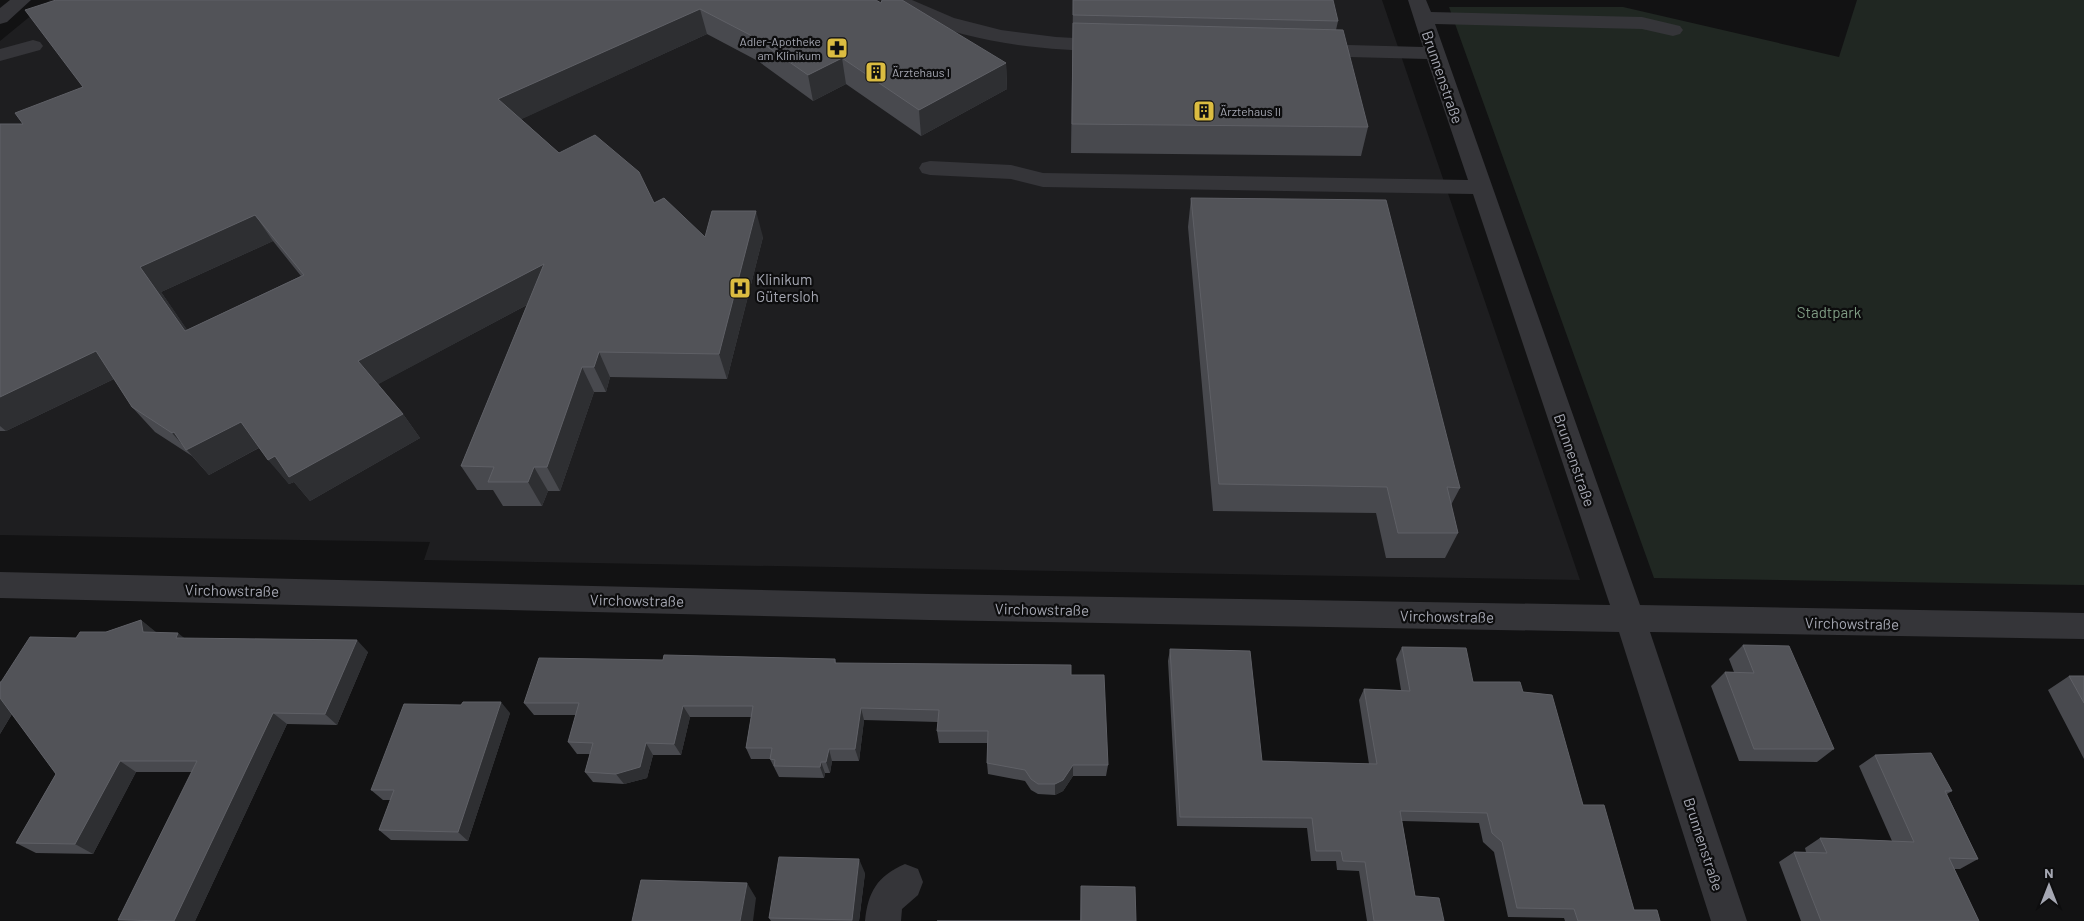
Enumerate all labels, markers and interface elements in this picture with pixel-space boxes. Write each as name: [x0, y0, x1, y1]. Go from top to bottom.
street label: Brunnenstraße: [1419, 28, 1467, 126]
place label: Adler-Apotheke am Klinikum: [740, 34, 821, 62]
pharmacy icon: Adler-Apotheke am Klinikum: [825, 36, 849, 60]
building icon: Ärztehaus I: [864, 60, 888, 84]
place label: Ärztehaus I: [892, 65, 950, 79]
building icon: Ärztehaus II: [1192, 99, 1216, 123]
place label: Ärztehaus II: [1220, 104, 1281, 118]
place label: Klinikum Gütersloh: [756, 270, 819, 305]
hospital icon: Klinikum Gütersloh: [728, 276, 752, 300]
park label: Stadtpark: [1797, 303, 1862, 321]
street label: Brunnenstraße: [1551, 411, 1599, 509]
street label: Virchowstraße: [185, 580, 279, 600]
street label: Virchowstraße: [590, 590, 684, 610]
street label: Virchowstraße: [995, 599, 1089, 619]
street label: Virchowstraße: [1400, 606, 1494, 626]
street label: Virchowstraße: [1805, 613, 1899, 633]
street label: Brunnenstraße: [1680, 795, 1728, 893]
north arrow: [2024, 861, 2074, 911]
text: N: [2044, 864, 2054, 881]

